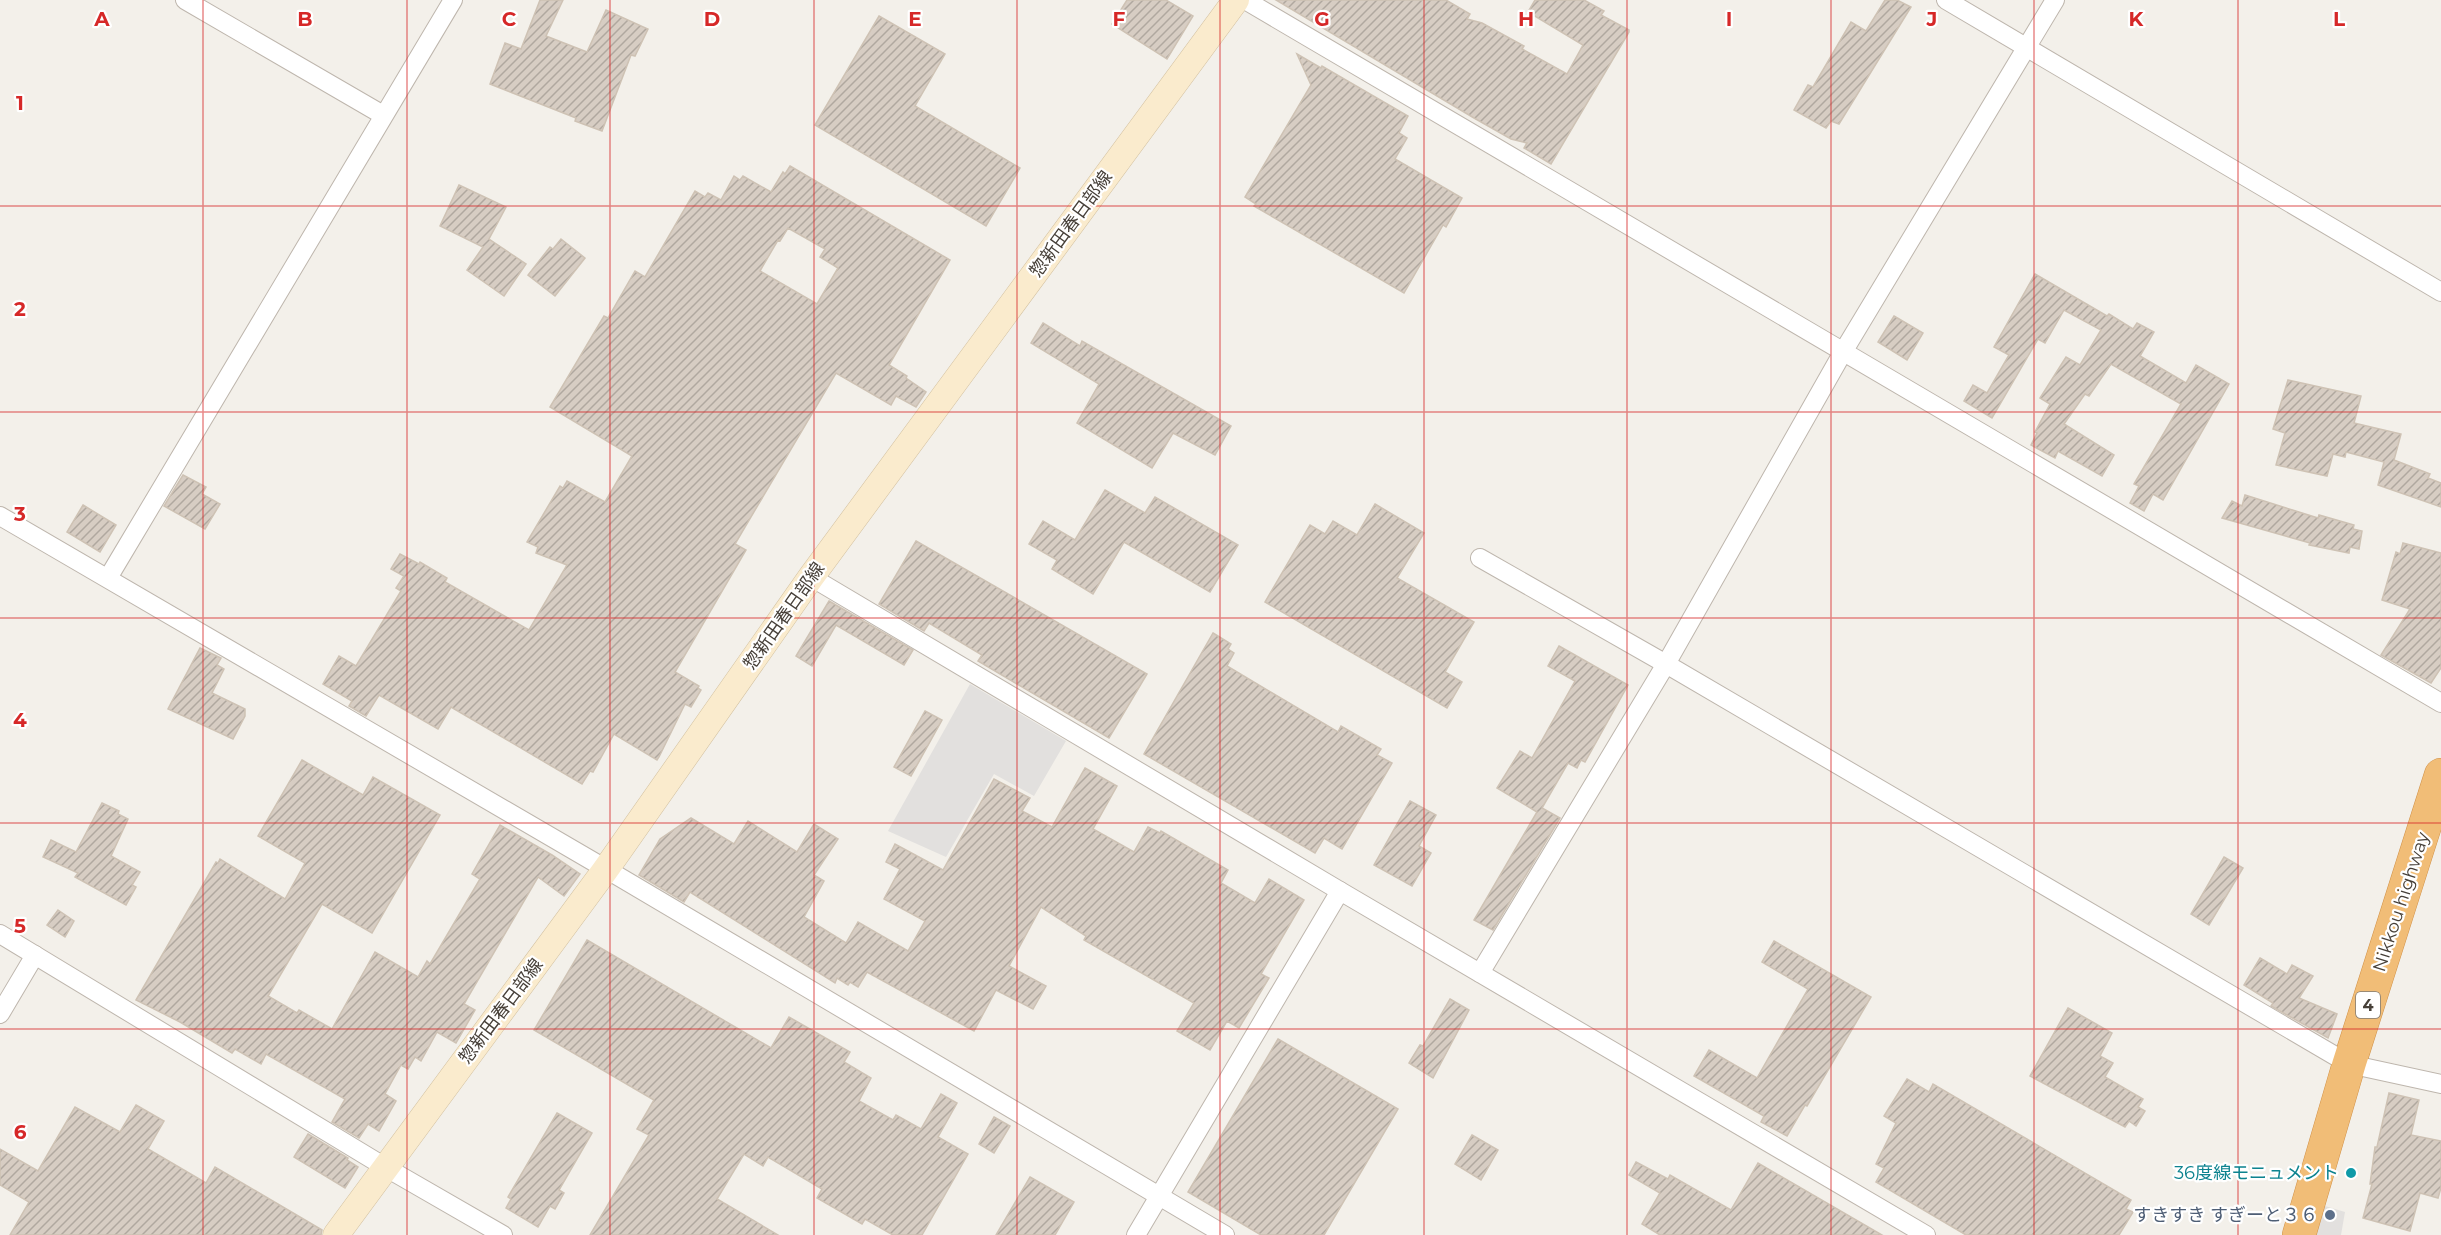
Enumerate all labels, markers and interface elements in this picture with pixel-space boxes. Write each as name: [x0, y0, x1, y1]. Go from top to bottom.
text: A: [93, 7, 110, 31]
text: B: [297, 7, 313, 31]
text: C: [502, 7, 517, 31]
text: D: [704, 7, 720, 31]
text: E: [908, 7, 922, 31]
text: F: [1113, 7, 1126, 31]
text: G: [1314, 7, 1330, 31]
text: H: [1518, 7, 1534, 31]
text: I: [1726, 7, 1732, 31]
text: J: [1926, 7, 1937, 31]
text: K: [2129, 7, 2145, 31]
text: L: [2333, 7, 2345, 31]
text: 1: [16, 91, 24, 115]
street label: 惣新田春日部線: [1025, 167, 1117, 281]
text: 2: [14, 297, 26, 321]
text: 3: [13, 502, 26, 526]
street label: 惣新田春日部線: [739, 558, 829, 674]
text: 4: [13, 708, 27, 732]
street label: Nikkou highway: [2368, 829, 2434, 975]
text: 5: [14, 914, 26, 938]
street label: 惣新田春日部線: [454, 954, 548, 1068]
road number: 4: [2356, 992, 2380, 1018]
text: 6: [14, 1120, 27, 1144]
place label: 36度線モニュメント: [2174, 1162, 2339, 1184]
marker: 36度線モニュメント: [2344, 1166, 2358, 1180]
place label: すきすき すぎーと３６: [2133, 1204, 2318, 1226]
marker: すきすき すぎーと３６: [2323, 1208, 2337, 1222]

